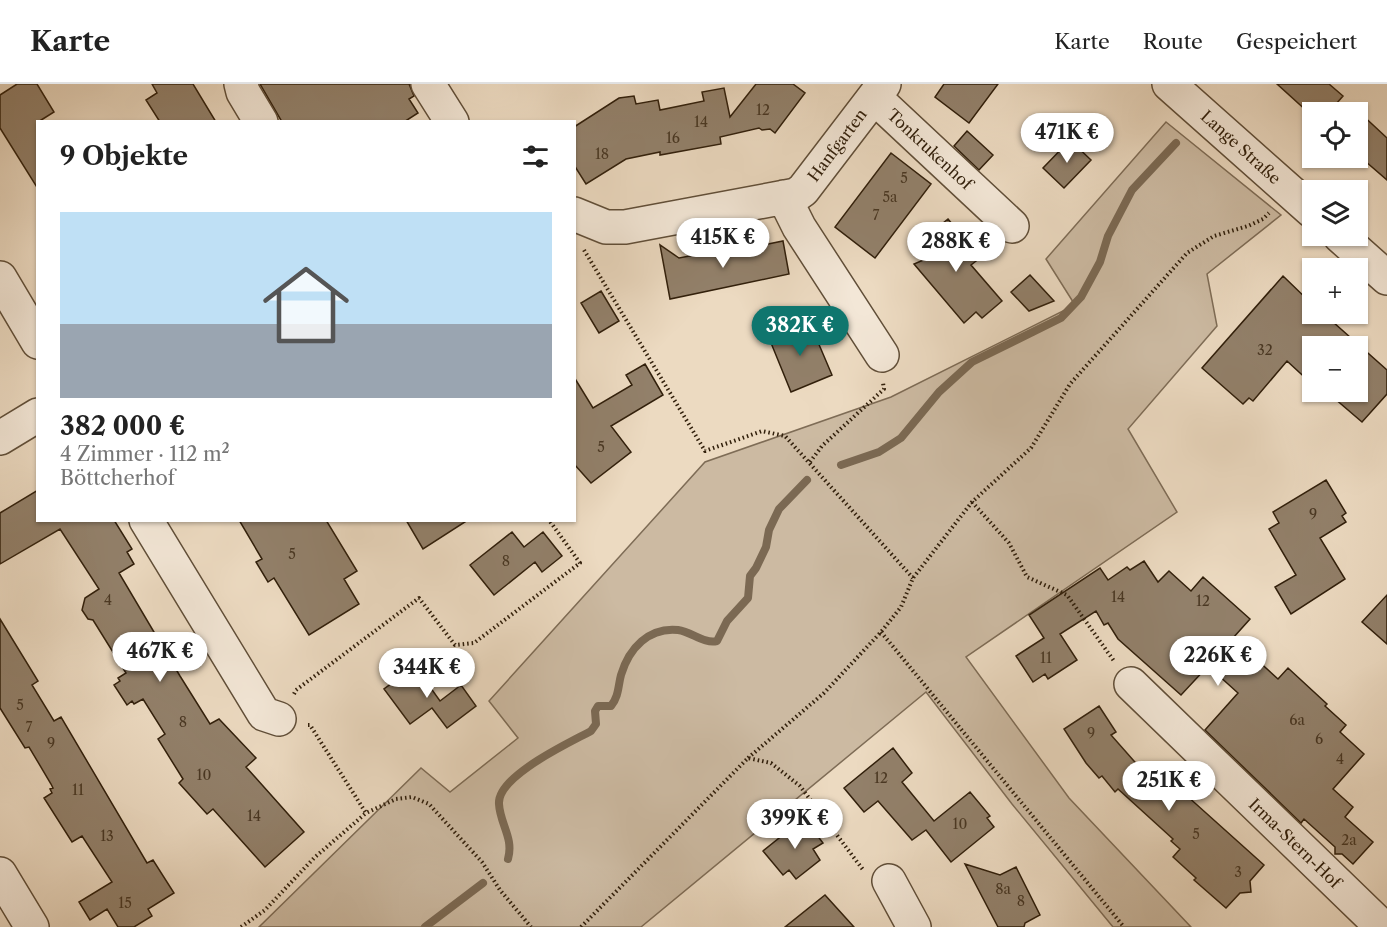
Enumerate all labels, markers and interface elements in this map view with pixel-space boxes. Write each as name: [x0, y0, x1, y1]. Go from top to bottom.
text: Karte: [30, 24, 110, 58]
text: Karte: [1054, 29, 1110, 54]
text: Route: [1143, 29, 1203, 54]
text: Gespeichert: [1236, 29, 1357, 54]
house number: 12: [756, 101, 770, 119]
map controls: [1302, 102, 1368, 402]
button: locate: [1302, 102, 1368, 168]
street label: Tonkrukenhof: [883, 104, 978, 195]
street label: Hanfgarten: [803, 105, 871, 185]
street label: Lange Straße: [1197, 106, 1285, 188]
house number: 14: [694, 113, 708, 131]
pin: 471K €: [1018, 113, 1116, 164]
text: 471K €: [1035, 120, 1099, 144]
house number: 16: [666, 129, 680, 147]
text: 9 Objekte: [60, 140, 188, 172]
icon: filters: [519, 140, 552, 173]
house number: 18: [595, 145, 609, 163]
house number: 5: [900, 169, 908, 187]
button: layers: [1302, 180, 1368, 246]
house number: 5a: [883, 188, 898, 206]
house number: 7: [873, 206, 880, 224]
pin: 415K €: [674, 218, 772, 269]
pin: 288K €: [907, 222, 1005, 273]
text: 415K €: [690, 225, 756, 249]
text: 288K €: [921, 229, 991, 253]
icon: home: [252, 251, 360, 359]
button: +: [1302, 258, 1368, 324]
pin: 382K €: [751, 306, 849, 357]
text: 382K €: [766, 313, 834, 337]
button: −: [1302, 336, 1368, 402]
house number: 32: [1257, 341, 1273, 359]
text: 382 000 €: [60, 410, 185, 442]
house number: 5: [597, 438, 605, 456]
text: 4 Zimmer · 112 m²: [60, 442, 230, 466]
text: Böttcherhof: [60, 466, 175, 490]
house number: 9: [1309, 505, 1317, 523]
house number: 5: [288, 545, 296, 563]
house number: 8: [502, 552, 510, 570]
house number: 14: [1111, 588, 1125, 606]
house number: 4: [104, 591, 112, 609]
house number: 12: [1196, 592, 1210, 610]
pin: 467K €: [111, 632, 209, 683]
pin: 226K €: [1169, 636, 1267, 687]
text: 467K €: [126, 639, 194, 663]
text: 226K €: [1184, 643, 1252, 667]
pin: 344K €: [378, 648, 476, 699]
house number: 11: [1040, 649, 1052, 667]
text: 344K €: [393, 655, 461, 679]
house number: 5: [16, 696, 24, 714]
house number: 6a: [1289, 711, 1305, 729]
house number: 8: [179, 713, 187, 731]
house number: 7: [26, 718, 33, 736]
house number: 9: [1087, 724, 1095, 742]
house number: 6: [1315, 730, 1323, 748]
house number: 9: [47, 734, 55, 752]
house number: 4: [1336, 750, 1344, 768]
pin: 251K €: [1120, 761, 1218, 812]
house number: 10: [197, 766, 211, 784]
text: 251K €: [1136, 768, 1202, 792]
house number: 12: [874, 769, 888, 787]
house number: 11: [72, 781, 84, 799]
street label: Irma-Stern-Hof: [1245, 794, 1347, 894]
pin: 399K €: [746, 799, 844, 850]
text: 399K €: [761, 806, 829, 830]
house number: 14: [247, 807, 261, 825]
house number: 10: [953, 815, 967, 833]
house number: 5: [1192, 825, 1200, 843]
house number: 13: [100, 827, 114, 845]
house number: 2a: [1341, 831, 1357, 849]
house number: 3: [1234, 863, 1242, 881]
house number: 8a: [995, 880, 1011, 898]
house number: 8: [1017, 892, 1025, 910]
house number: 15: [118, 894, 132, 912]

